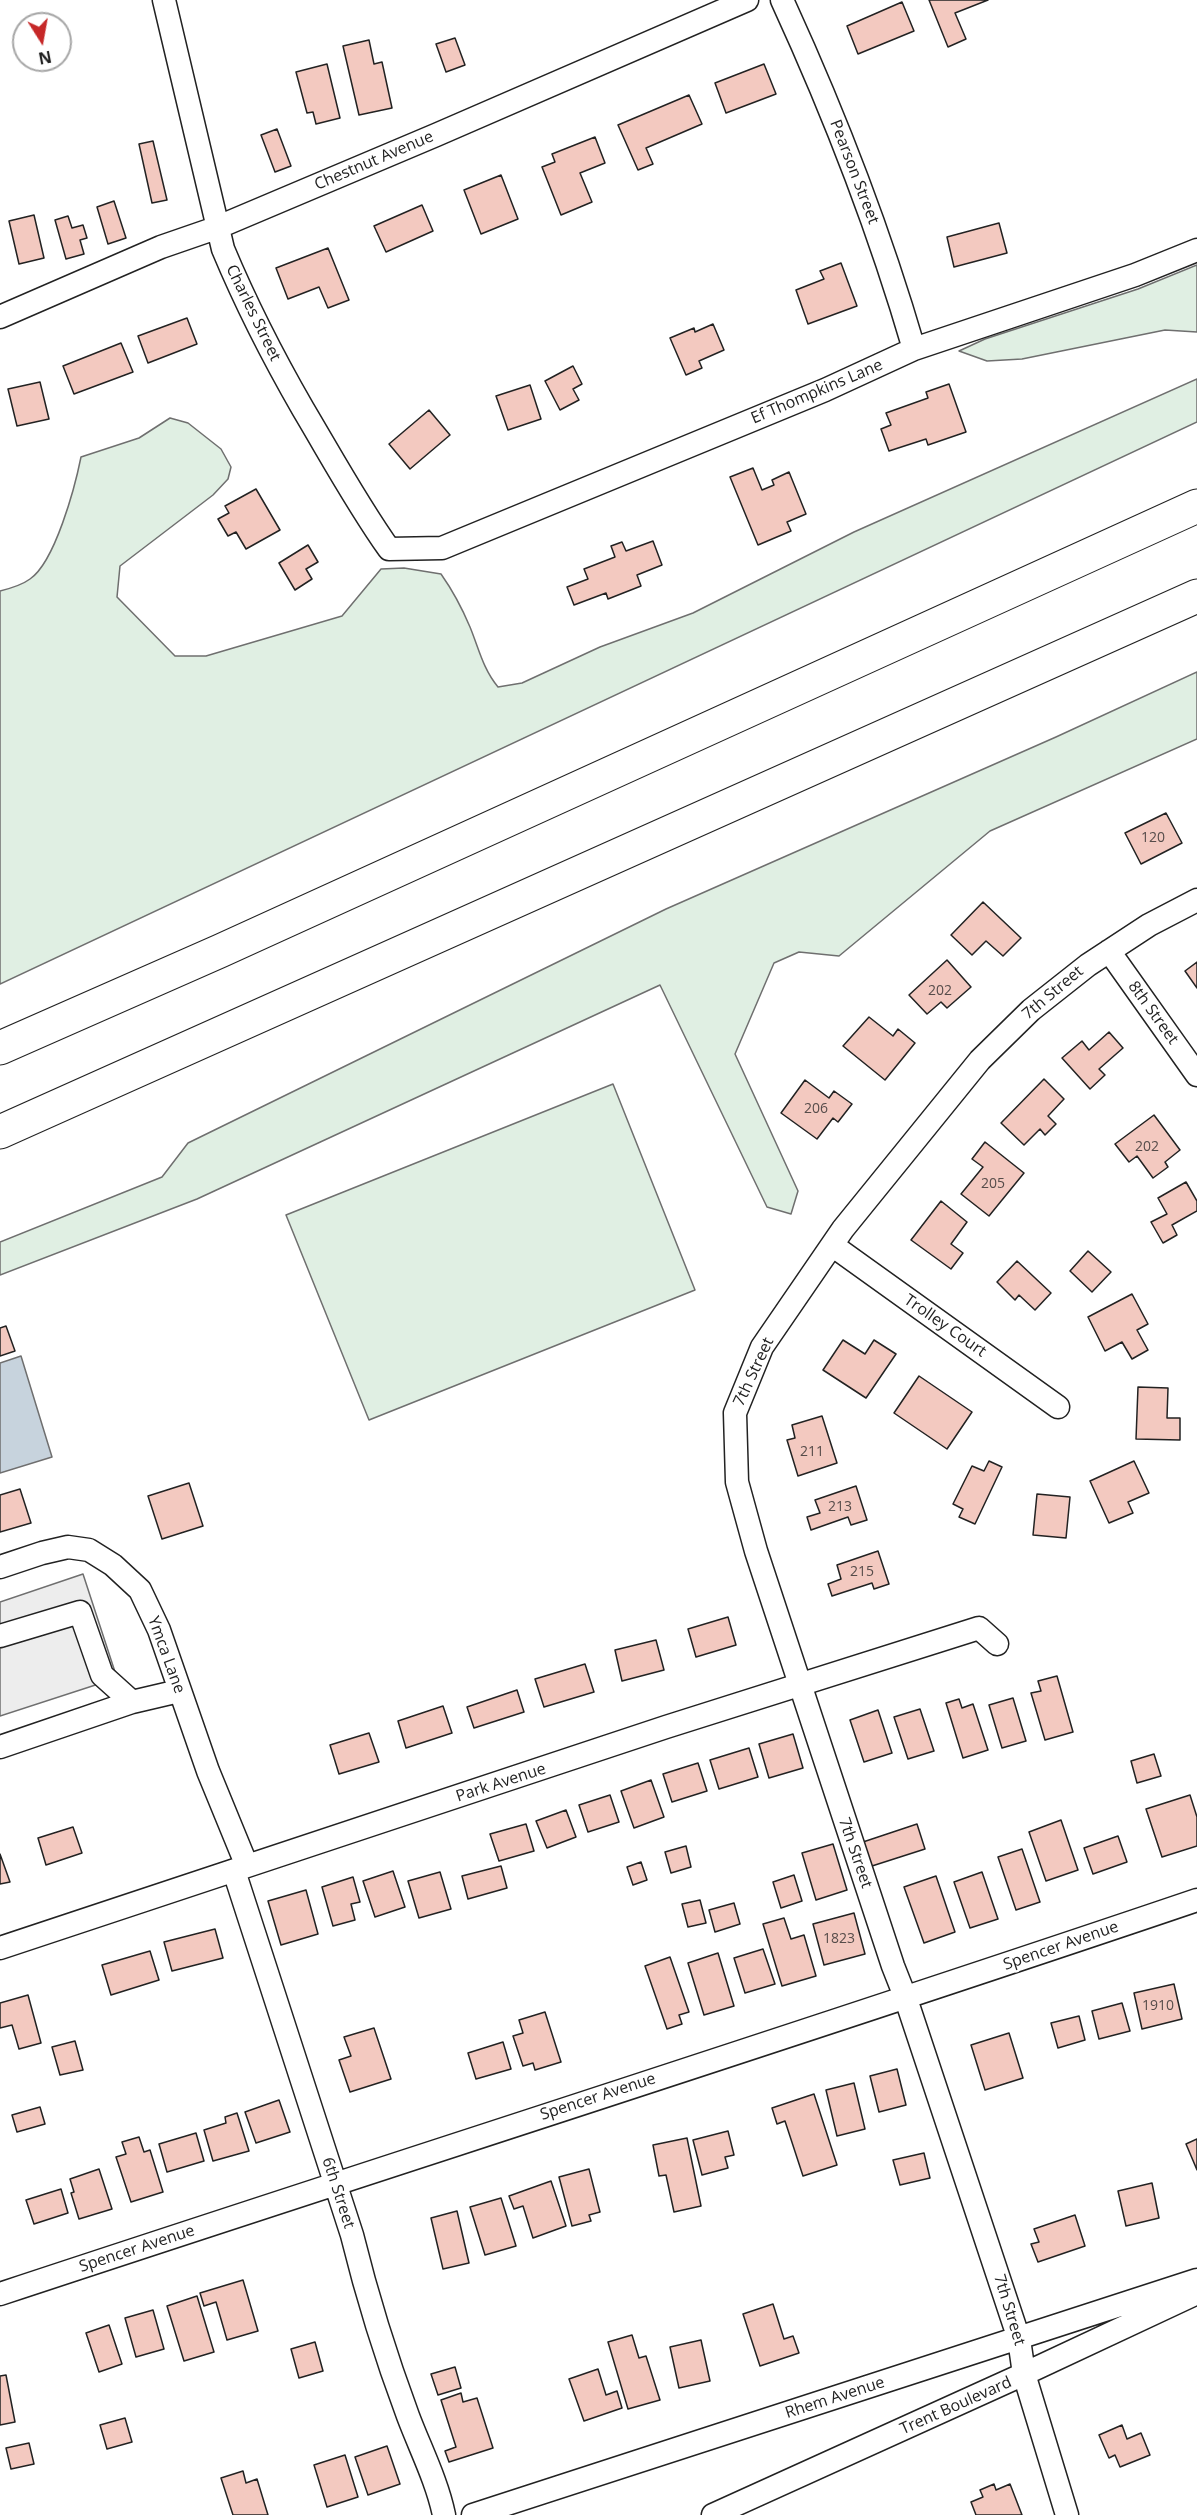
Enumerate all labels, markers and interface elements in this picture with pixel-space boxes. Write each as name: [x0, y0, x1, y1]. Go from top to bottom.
north arrow: [12, 12, 72, 72]
text: N: [37, 46, 54, 70]
street label: Pearson Street: [825, 117, 883, 227]
street label: Chestnut Avenue: [312, 127, 436, 195]
street label: Charles Street: [221, 262, 285, 364]
street label: Ef Thompkins Lane: [748, 356, 886, 428]
house number: 120: [1141, 830, 1165, 846]
street label: 7th Street: [1019, 962, 1087, 1024]
street label: 8th Street: [1124, 978, 1182, 1048]
house number: 202: [928, 983, 952, 999]
house number: 206: [804, 1101, 828, 1117]
house number: 202: [1135, 1139, 1159, 1155]
house number: 205: [981, 1176, 1005, 1192]
street label: Trolley Court: [900, 1291, 990, 1361]
street label: 7th Street: [730, 1335, 778, 1409]
house number: 211: [800, 1444, 824, 1460]
house number: 213: [828, 1499, 852, 1515]
house number: 215: [850, 1564, 874, 1580]
street label: Ymca Lane: [143, 1614, 189, 1696]
street label: Park Avenue: [454, 1759, 548, 1807]
street label: 7th Street: [834, 1815, 876, 1891]
street label: Spencer Avenue: [1001, 1917, 1121, 1975]
house number: 1823: [823, 1931, 855, 1947]
house number: 1910: [1142, 1998, 1174, 2014]
street label: Spencer Avenue: [538, 2069, 658, 2125]
street label: 6th Street: [318, 2155, 358, 2231]
street label: Spencer Avenue: [77, 2221, 197, 2277]
street label: 7th Street: [989, 2272, 1029, 2348]
street label: Rhem Avenue: [783, 2373, 887, 2423]
street label: Trent Boulevard: [897, 2373, 1015, 2439]

